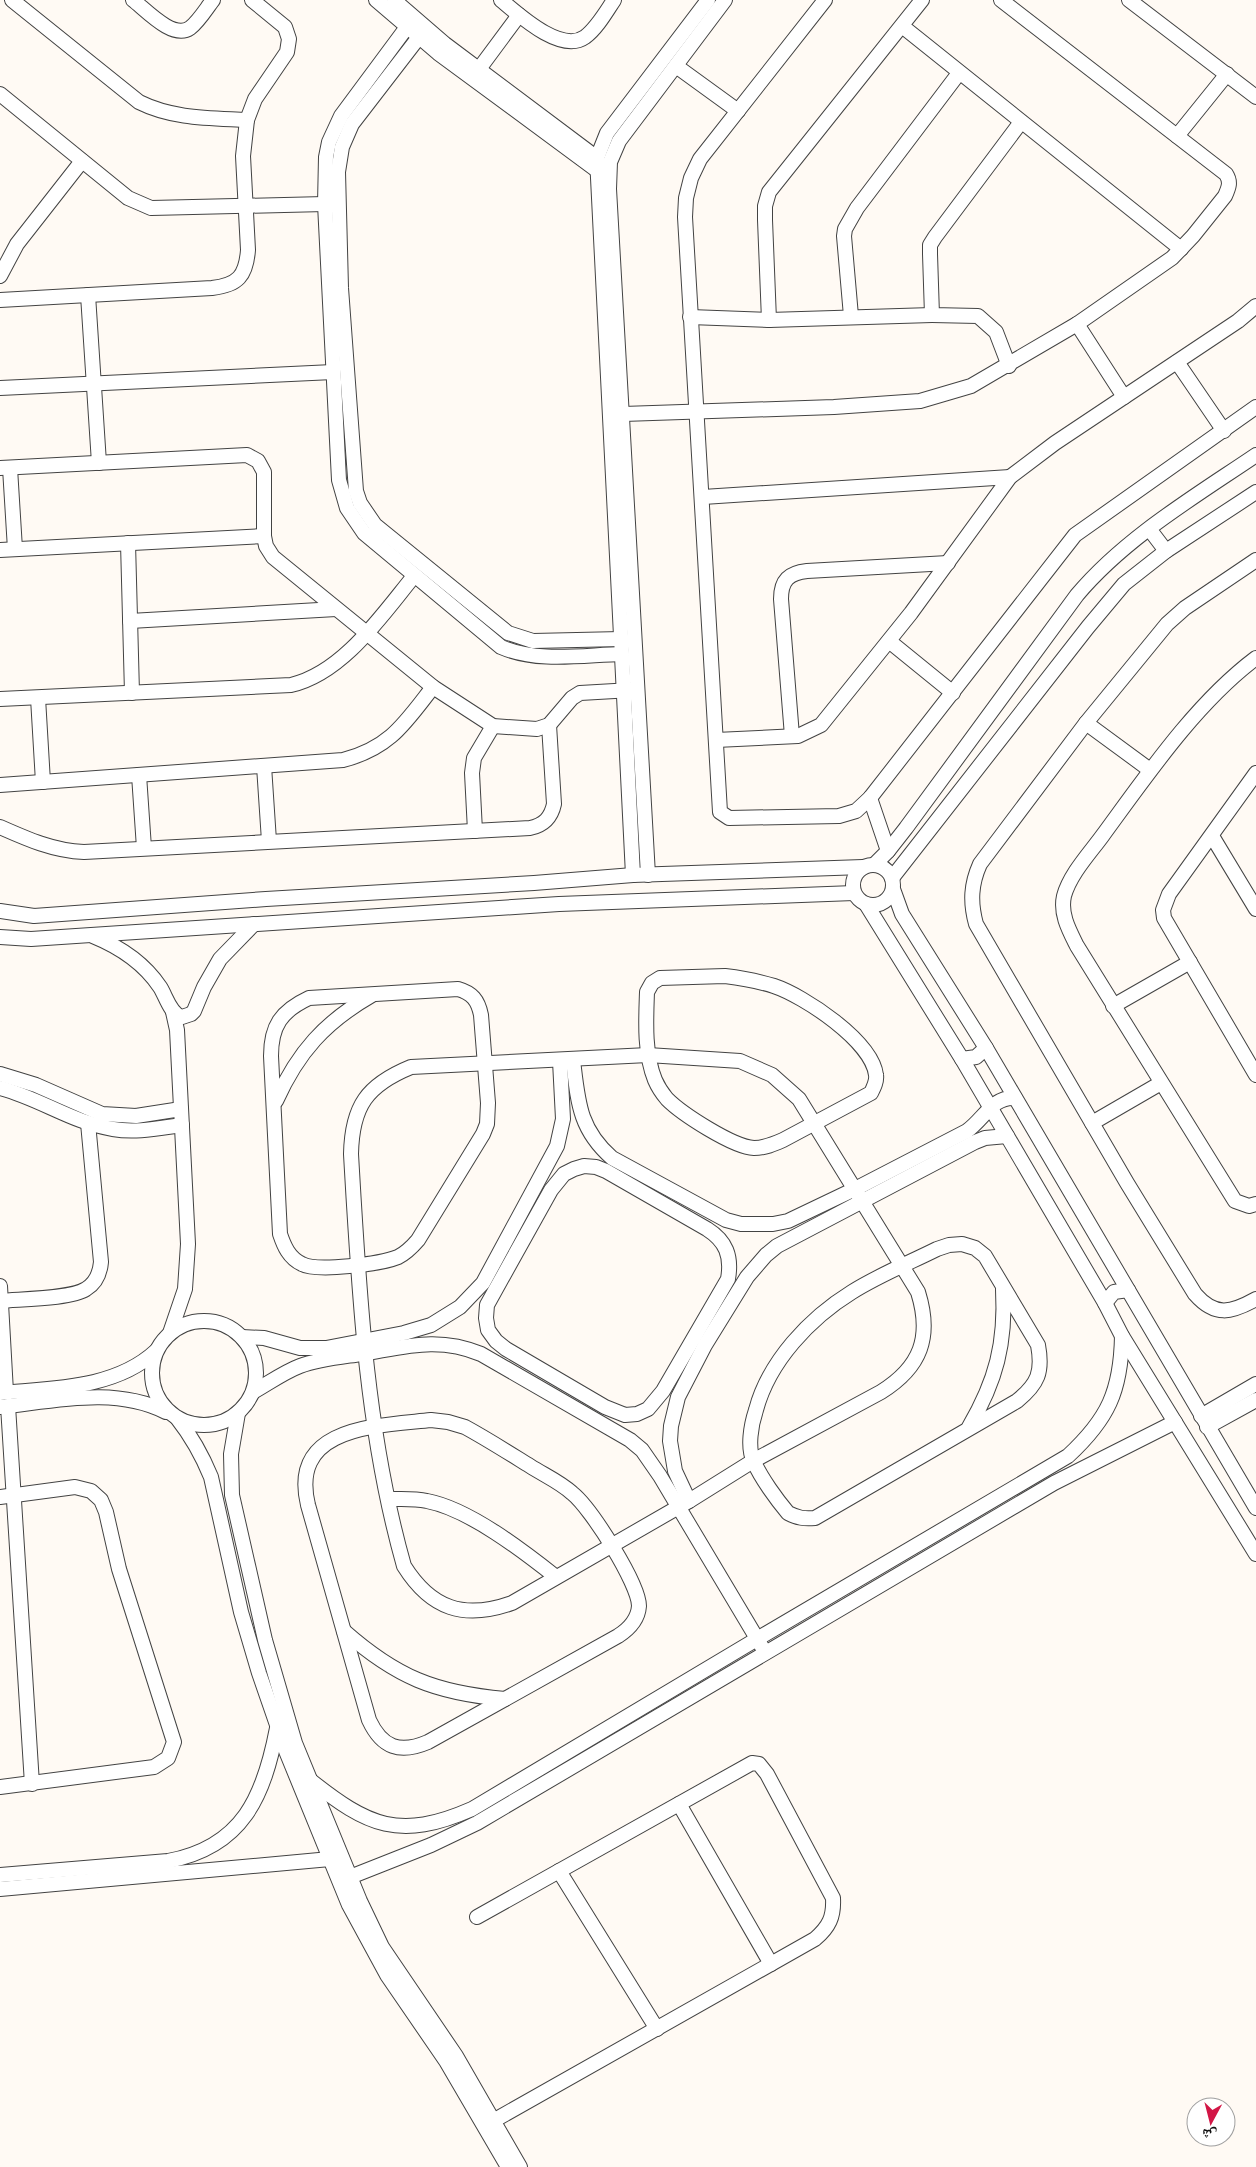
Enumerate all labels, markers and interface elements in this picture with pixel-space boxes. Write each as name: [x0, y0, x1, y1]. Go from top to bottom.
north arrow: [1186, 2097, 1236, 2147]
text: ش: [1201, 2125, 1218, 2144]

